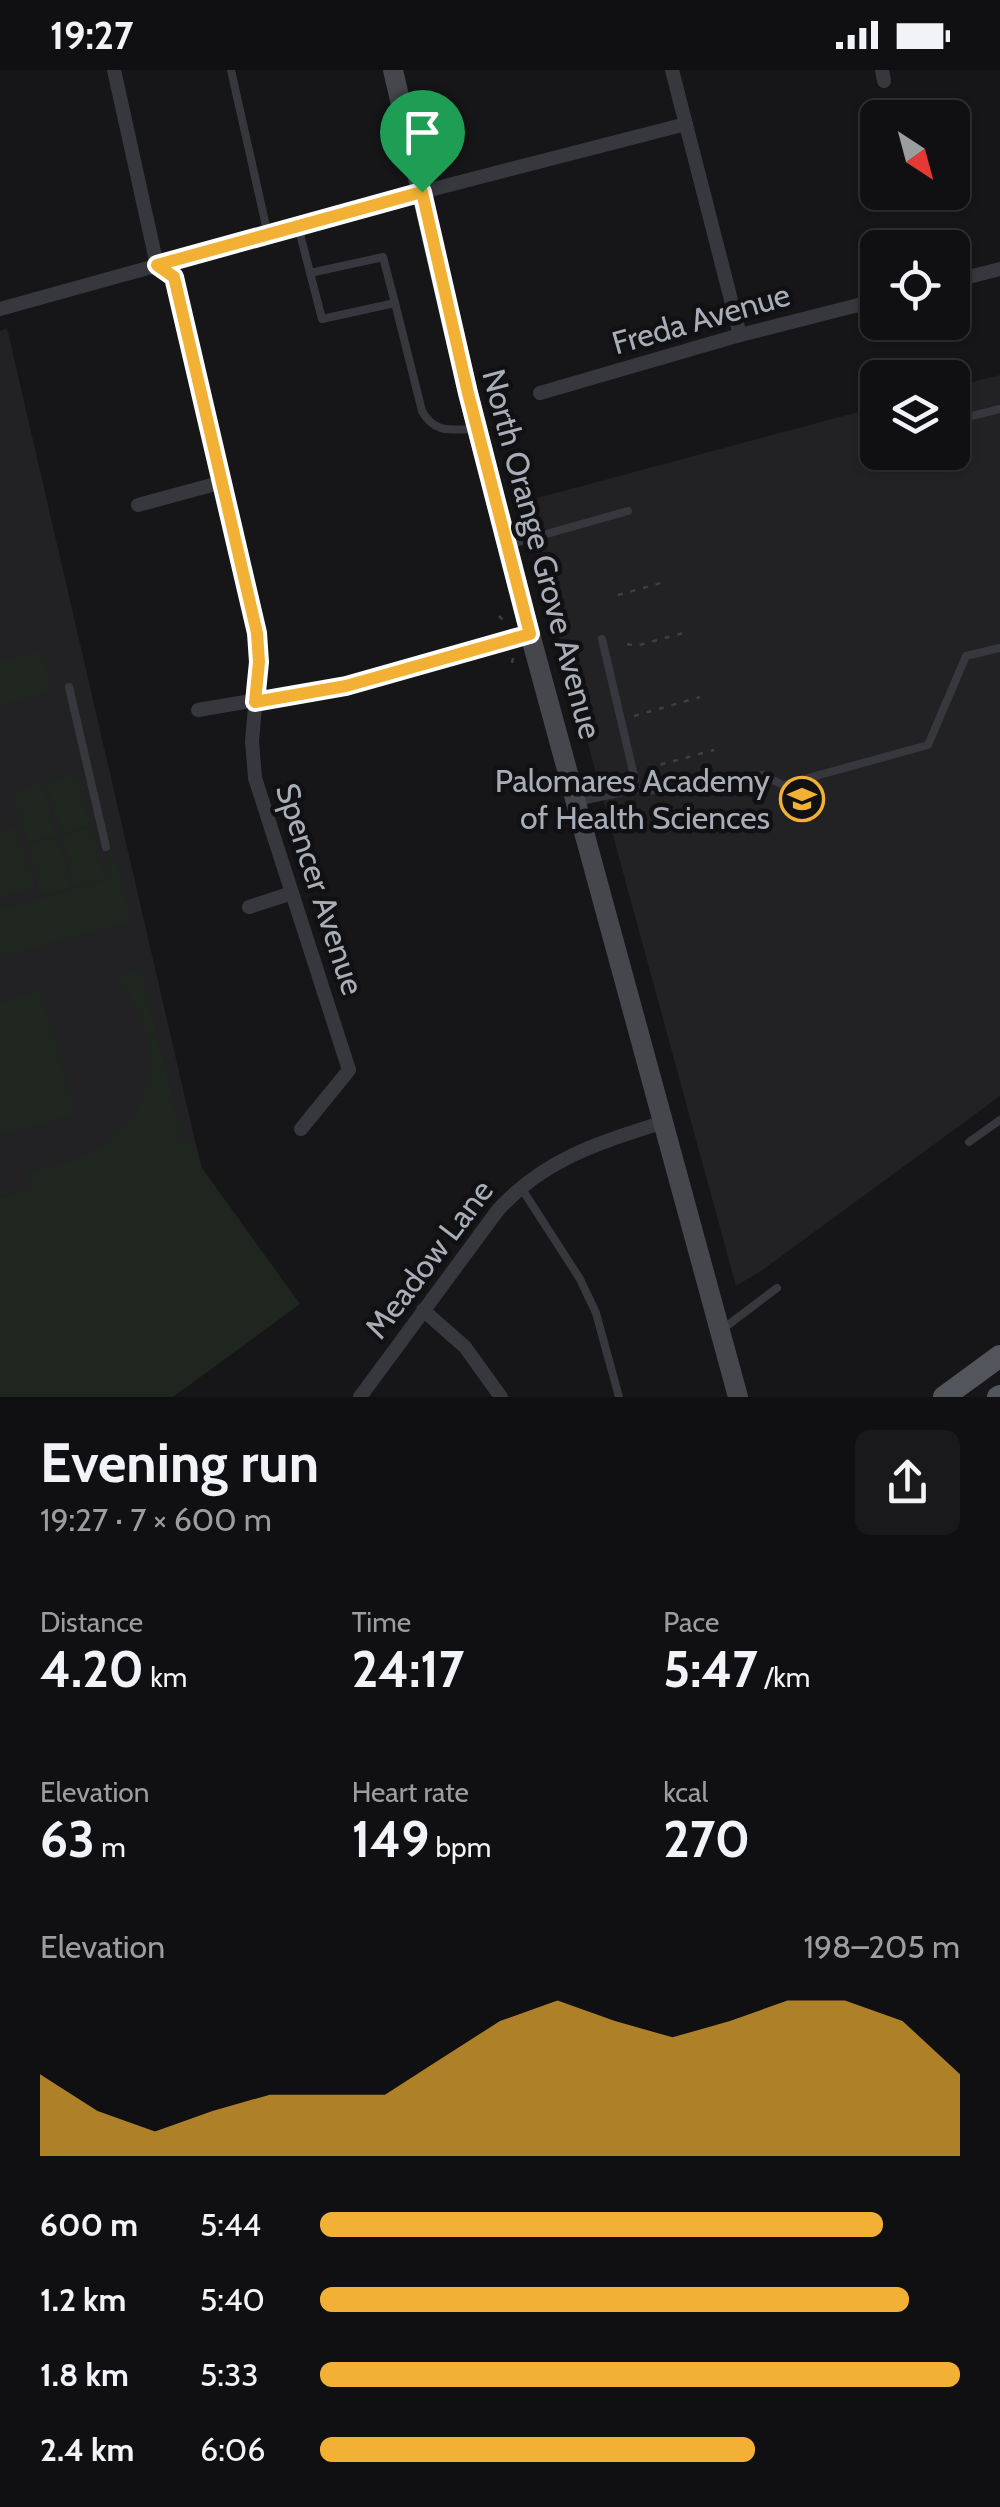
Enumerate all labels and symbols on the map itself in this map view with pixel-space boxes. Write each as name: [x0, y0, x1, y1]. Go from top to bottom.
pin: [380, 90, 465, 193]
north arrow: [860, 100, 970, 210]
street label: Freda Avenue: [607, 275, 794, 363]
street label: North Orange Grove Avenue: [474, 365, 611, 743]
place label: Palomares Academy of Health Sciences: [495, 761, 770, 837]
school or university icon: Palomares Academy of Health Sciences: [779, 776, 825, 822]
street label: Spencer Avenue: [268, 778, 373, 1000]
street label: Meadow Lane: [356, 1172, 501, 1346]

